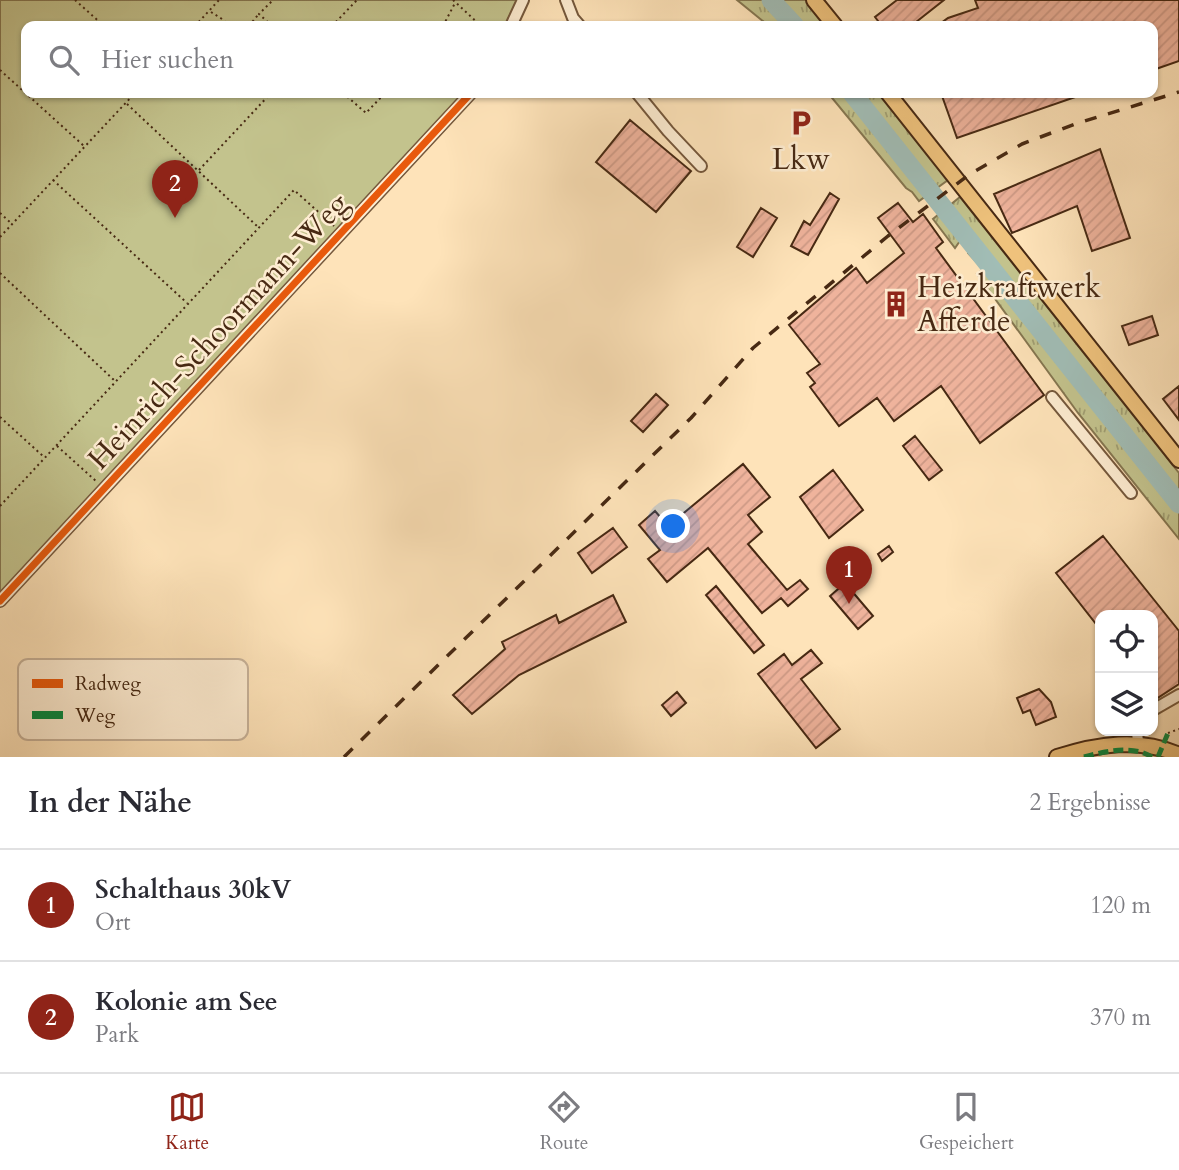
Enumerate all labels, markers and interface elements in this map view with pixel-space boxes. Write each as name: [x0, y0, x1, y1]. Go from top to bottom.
search box: [21, 21, 1158, 98]
icon: search: [45, 41, 83, 79]
text: Hier suchen: [101, 42, 234, 77]
parking icon: Lkw: [786, 108, 816, 138]
place label: Lkw: [772, 139, 830, 180]
pin: 2: [152, 160, 198, 218]
street label: Heinrich-Schoormann-Weg: [79, 184, 358, 479]
place label: Heizkraftwerk Afferde: [917, 267, 1101, 342]
building icon: Heizkraftwerk Afferde: [881, 289, 911, 319]
your location: [656, 509, 690, 543]
pin: 1: [826, 546, 872, 604]
map controls: [1095, 610, 1158, 736]
button: locate: [1095, 610, 1158, 673]
legend: [18, 659, 248, 740]
text: Radweg: [75, 671, 141, 697]
button: layers: [1095, 673, 1158, 736]
text: Weg: [74, 703, 116, 729]
text: In der Nähe: [28, 782, 192, 823]
text: 2 Ergebnisse: [1029, 787, 1151, 818]
text: Schalthaus 30kV: [95, 872, 291, 907]
text: 1: [45, 890, 57, 921]
text: 120 m: [1090, 890, 1151, 921]
text: Ort: [95, 907, 131, 938]
text: Kolonie am See: [95, 984, 278, 1019]
text: 2: [45, 1002, 57, 1033]
text: 370 m: [1090, 1002, 1151, 1033]
text: Park: [95, 1019, 139, 1050]
tab: Karte: [165, 1088, 209, 1156]
tab: Route: [540, 1088, 588, 1156]
tab: Gespeichert: [919, 1088, 1014, 1156]

